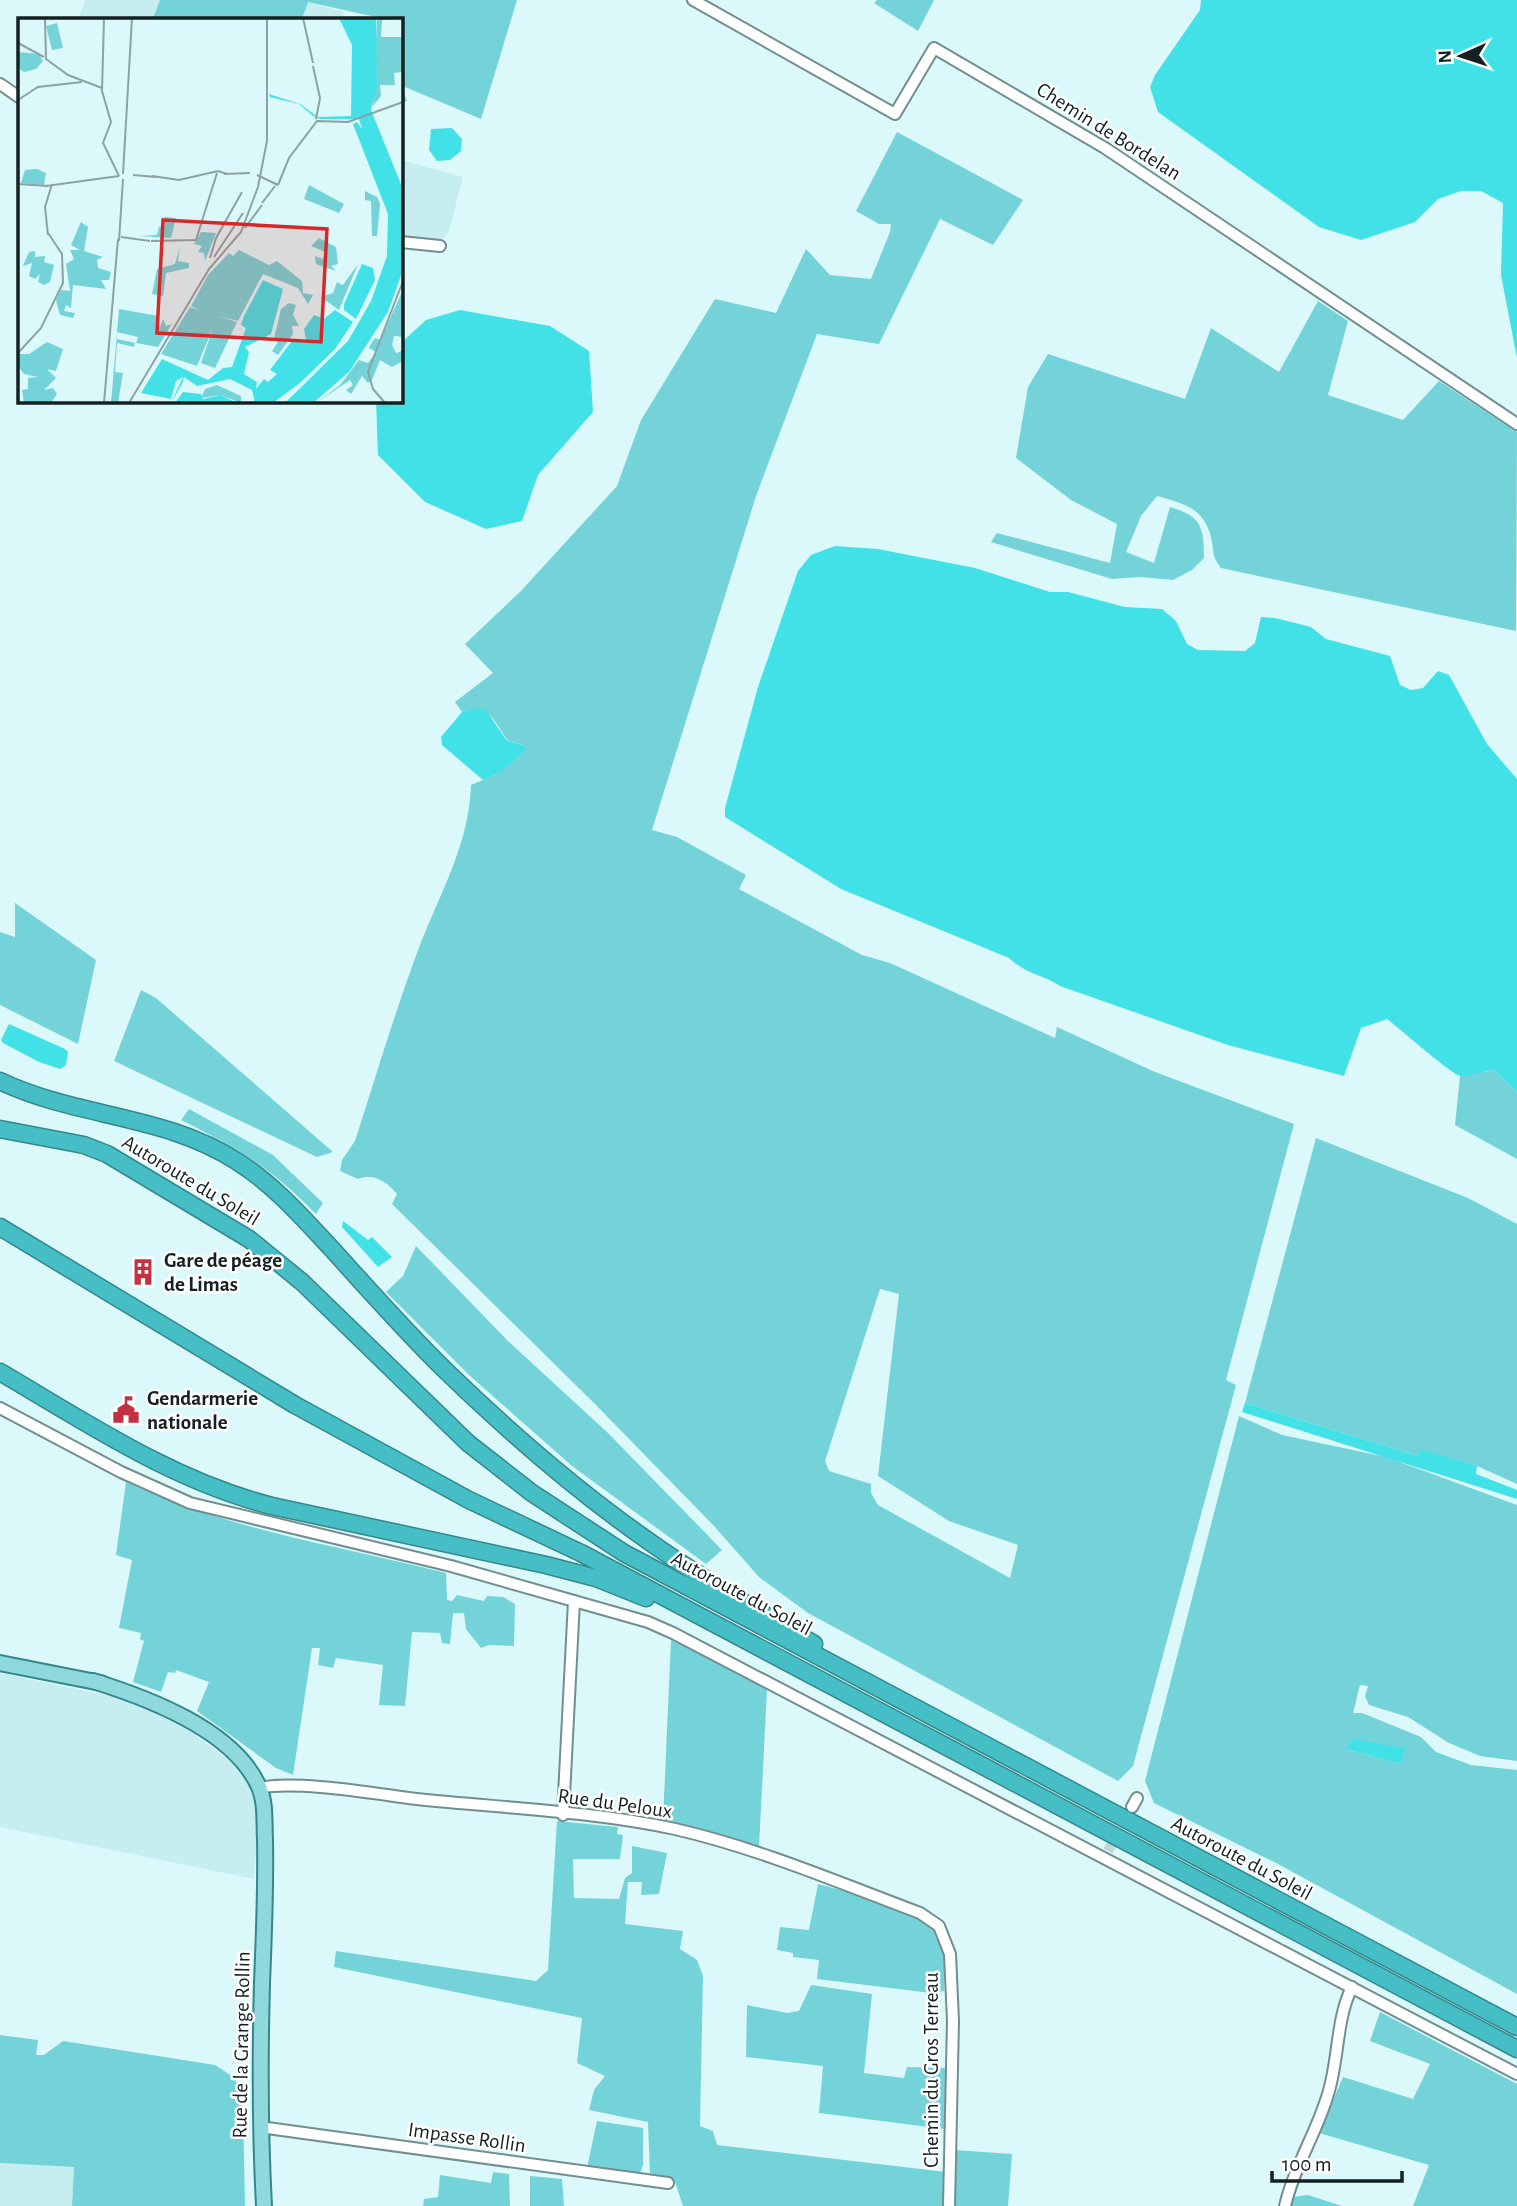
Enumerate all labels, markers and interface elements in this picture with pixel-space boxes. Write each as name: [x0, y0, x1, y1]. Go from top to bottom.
inset map: [18, 18, 402, 402]
north arrow: [1426, 21, 1496, 91]
text: N: [1436, 50, 1455, 64]
street label: Chemin de Bordelan: [1033, 79, 1185, 184]
street label: Autoroute du Soleil: [118, 1131, 263, 1230]
place label: Gare de péage de Limas: [164, 1250, 282, 1295]
building icon: Gare de péage de Limas: [128, 1257, 158, 1287]
place label: Gendarmerie nationale: [147, 1388, 258, 1433]
public building icon: Gendarmerie nationale: [111, 1395, 141, 1425]
street label: Autoroute du Soleil: [668, 1547, 816, 1639]
street label: Rue du Peloux: [556, 1785, 673, 1822]
street label: Autoroute du Soleil: [1168, 1812, 1316, 1904]
street label: Rue de la Grange Rollin: [229, 1951, 254, 2139]
street label: Chemin du Gros Terreau: [921, 1972, 942, 2168]
street label: Impasse Rollin: [407, 2119, 527, 2156]
scale bar: [1272, 2140, 1402, 2184]
text: 100 m: [1282, 2154, 1332, 2175]

